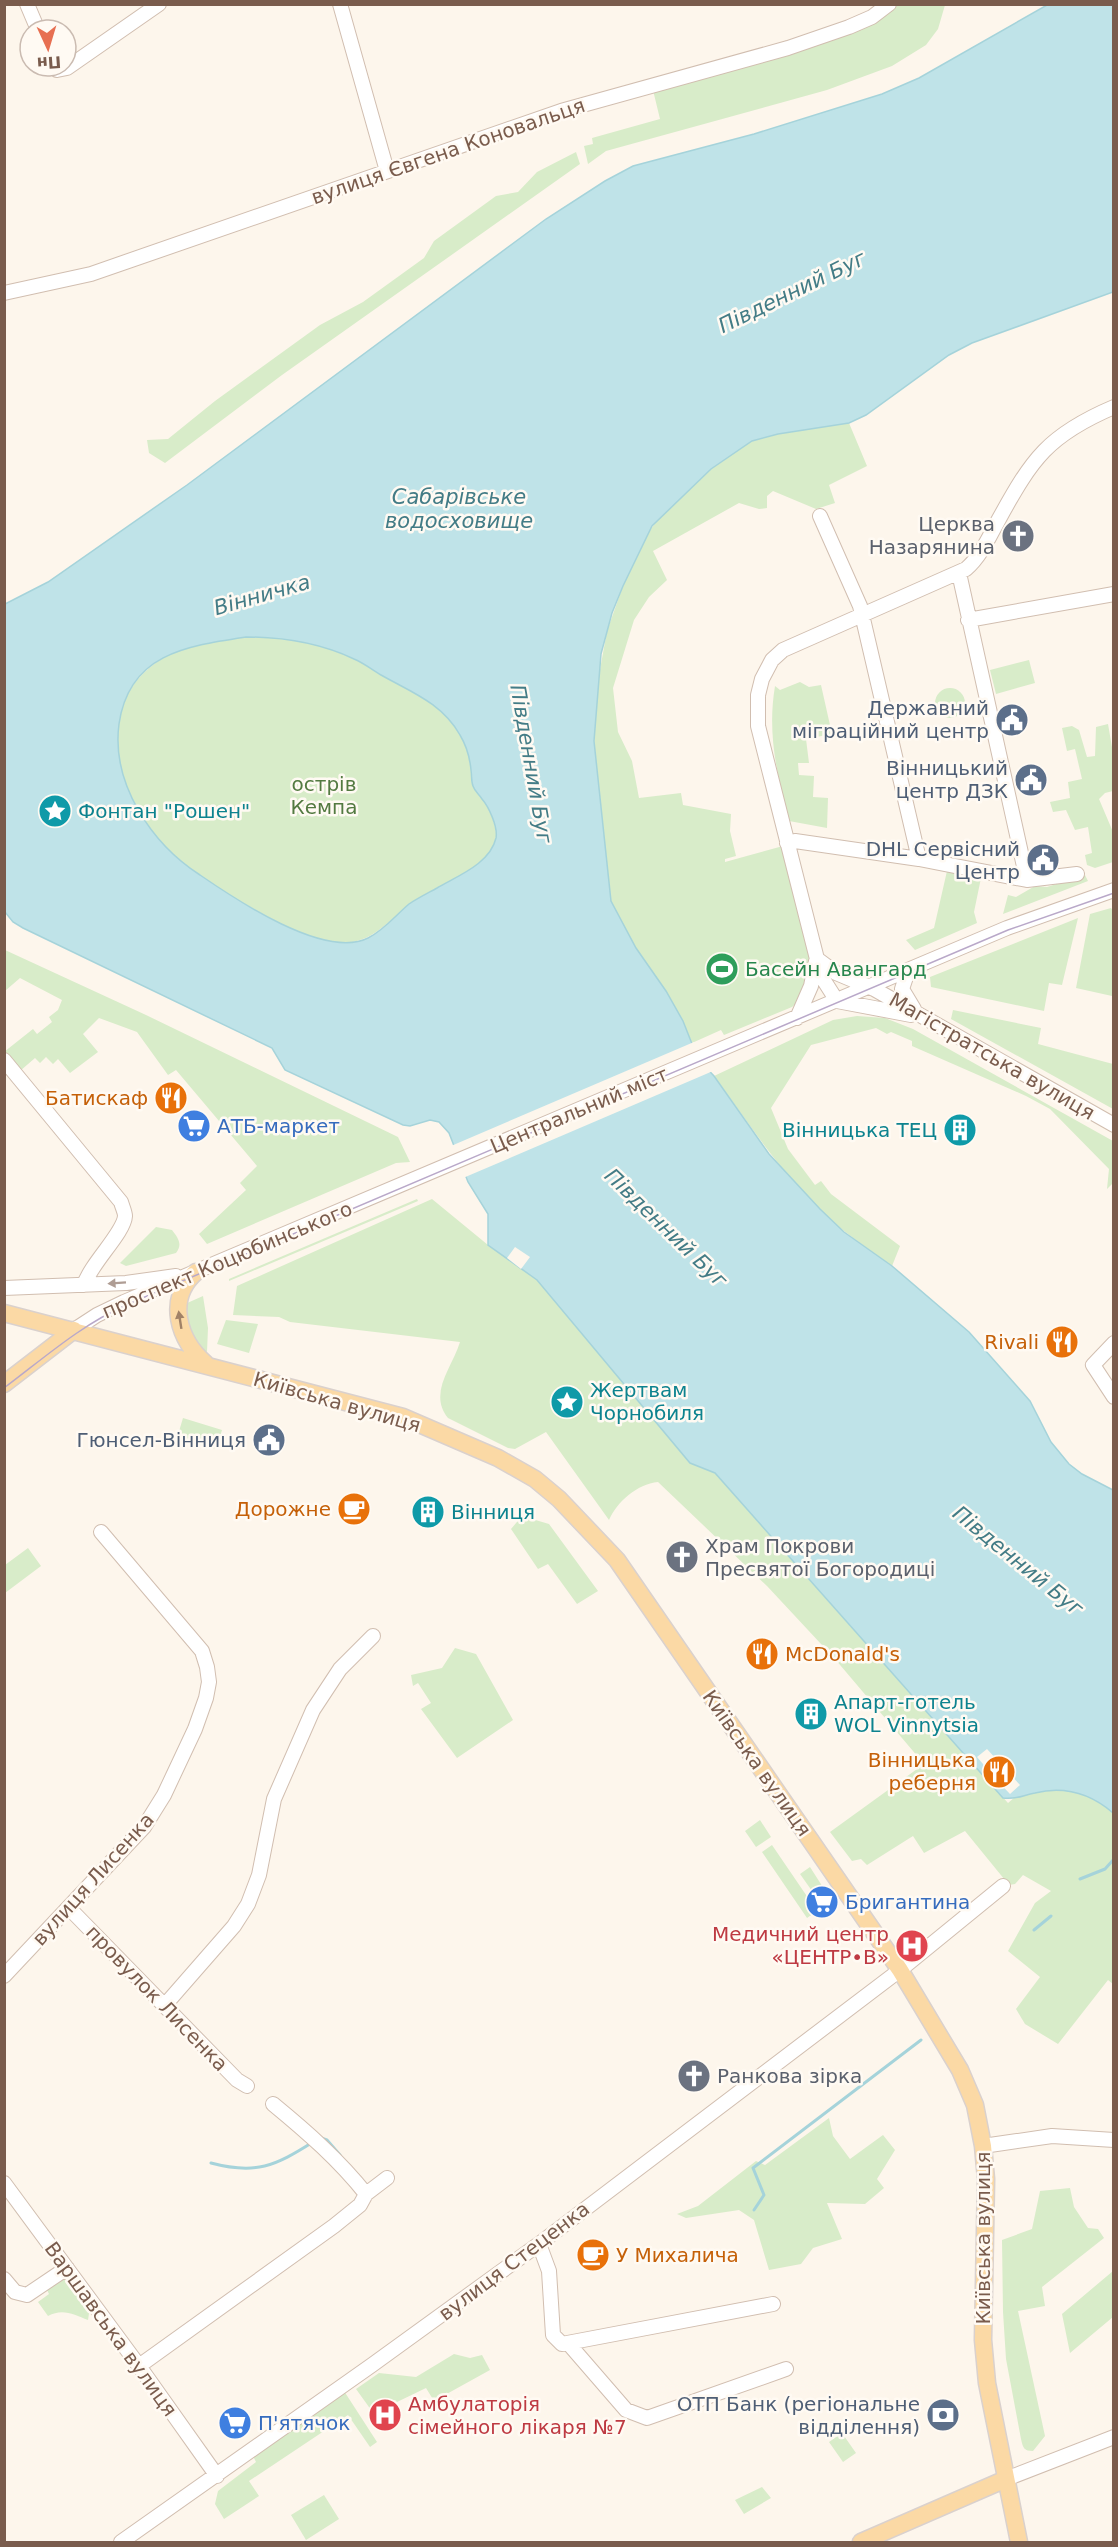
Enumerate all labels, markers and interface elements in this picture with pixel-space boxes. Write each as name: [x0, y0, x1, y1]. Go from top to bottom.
north arrow: [18, 18, 78, 78]
text: Пн: [36, 52, 62, 73]
street label: вулиця Євгена Коновальця: [308, 93, 588, 209]
water label: Південний Буг: [714, 246, 870, 338]
water label: Сабарівське водосховище: [385, 485, 533, 533]
place label: Церква Назарянина: [869, 512, 995, 559]
church icon: Церква Назарянина: [1000, 518, 1036, 554]
water label: Вінничка: [211, 570, 313, 620]
water label: Південний Буг: [505, 683, 557, 846]
place label: Державний міграційний центр: [792, 696, 989, 743]
public building icon: Державний міграційний центр: [994, 702, 1030, 738]
place label: Вінницький центр ДЗК: [886, 756, 1008, 803]
public building icon: Вінницький центр ДЗК: [1013, 762, 1049, 798]
park label: острів Кемпа: [291, 772, 357, 819]
place icon: Фонтан "Рошен": [37, 793, 73, 829]
place label: Фонтан "Рошен": [78, 799, 250, 823]
place label: DHL Сервісний Центр: [866, 837, 1020, 884]
public building icon: DHL Сервісний Центр: [1025, 842, 1061, 878]
sports icon: Басейн Авангард: [704, 951, 740, 987]
place label: Басейн Авангард: [745, 957, 927, 981]
street label: Магістратська вулиця: [885, 987, 1099, 1125]
street label: Центральний міст: [486, 1062, 672, 1158]
restaurant icon: Батискаф: [153, 1080, 189, 1116]
place label: Батискаф: [45, 1086, 148, 1110]
supermarket icon: АТБ-маркет: [176, 1108, 212, 1144]
building icon: Вінницька ТЕЦ: [942, 1112, 978, 1148]
place label: АТБ-маркет: [217, 1114, 340, 1138]
place label: Вінницька ТЕЦ: [782, 1118, 937, 1142]
water label: Південний Буг: [600, 1164, 733, 1293]
street label: проспект Коцюбинського: [98, 1196, 356, 1324]
one-way arrow: [108, 1278, 127, 1288]
one-way arrow: [175, 1311, 184, 1330]
restaurant icon: Rivali: [1044, 1324, 1080, 1360]
place label: Rivali: [984, 1330, 1039, 1354]
street label: Київська вулиця: [251, 1367, 423, 1437]
place label: Жертвам Чорнобиля: [590, 1378, 704, 1425]
place icon: Жертвам Чорнобиля: [549, 1384, 585, 1420]
public building icon: Гюнсел-Вінниця: [251, 1422, 287, 1458]
place label: Гюнсел-Вінниця: [77, 1428, 246, 1452]
cafe icon: Дорожне: [336, 1491, 372, 1527]
building icon: Вінниця: [410, 1494, 446, 1530]
place label: Дорожне: [235, 1497, 331, 1521]
place label: Вінниця: [451, 1500, 535, 1524]
water label: Південний Буг: [948, 1501, 1089, 1622]
place label: Храм Покрови Пресвятої Богородиці: [705, 1534, 935, 1581]
church icon: Храм Покрови Пресвятої Богородиці: [664, 1539, 700, 1575]
restaurant icon: McDonald's: [744, 1636, 780, 1672]
place label: McDonald's: [785, 1642, 900, 1666]
street label: Київська вулиця: [698, 1685, 816, 1841]
place label: Апарт-готель WOL Vinnytsia: [834, 1690, 979, 1737]
building icon: Апарт-готель WOL Vinnytsia: [793, 1696, 829, 1732]
place label: Вінницька реберня: [868, 1748, 976, 1795]
restaurant icon: Вінницька реберня: [981, 1754, 1017, 1790]
street label: вулиця Лисенка: [27, 1808, 159, 1950]
supermarket icon: Бригантина: [804, 1884, 840, 1920]
place label: Бригантина: [845, 1890, 970, 1914]
street label: провулок Лисенка: [81, 1920, 233, 2076]
place label: Медичний центр «ЦЕНТР•В»: [712, 1922, 889, 1969]
hospital icon: Медичний центр «ЦЕНТР•В»: [894, 1928, 930, 1964]
church icon: Ранкова зірка: [676, 2058, 712, 2094]
place label: Ранкова зірка: [717, 2064, 862, 2088]
street label: Київська вулиця: [971, 2151, 995, 2325]
street label: вулиця Стеценка: [434, 2196, 594, 2326]
street label: Варшавська вулиця: [40, 2237, 182, 2421]
cafe icon: У Михалича: [575, 2237, 611, 2273]
place label: У Михалича: [616, 2243, 739, 2267]
place label: Амбулаторія сімейного лікаря №7: [408, 2392, 627, 2439]
place label: ОТП Банк (регіональне відділення): [677, 2392, 920, 2439]
hospital icon: Амбулаторія сімейного лікаря №7: [367, 2397, 403, 2433]
bank icon: ОТП Банк (регіональне відділення): [925, 2397, 961, 2433]
supermarket icon: П'ятячок: [217, 2405, 253, 2441]
place label: П'ятячок: [258, 2411, 350, 2435]

